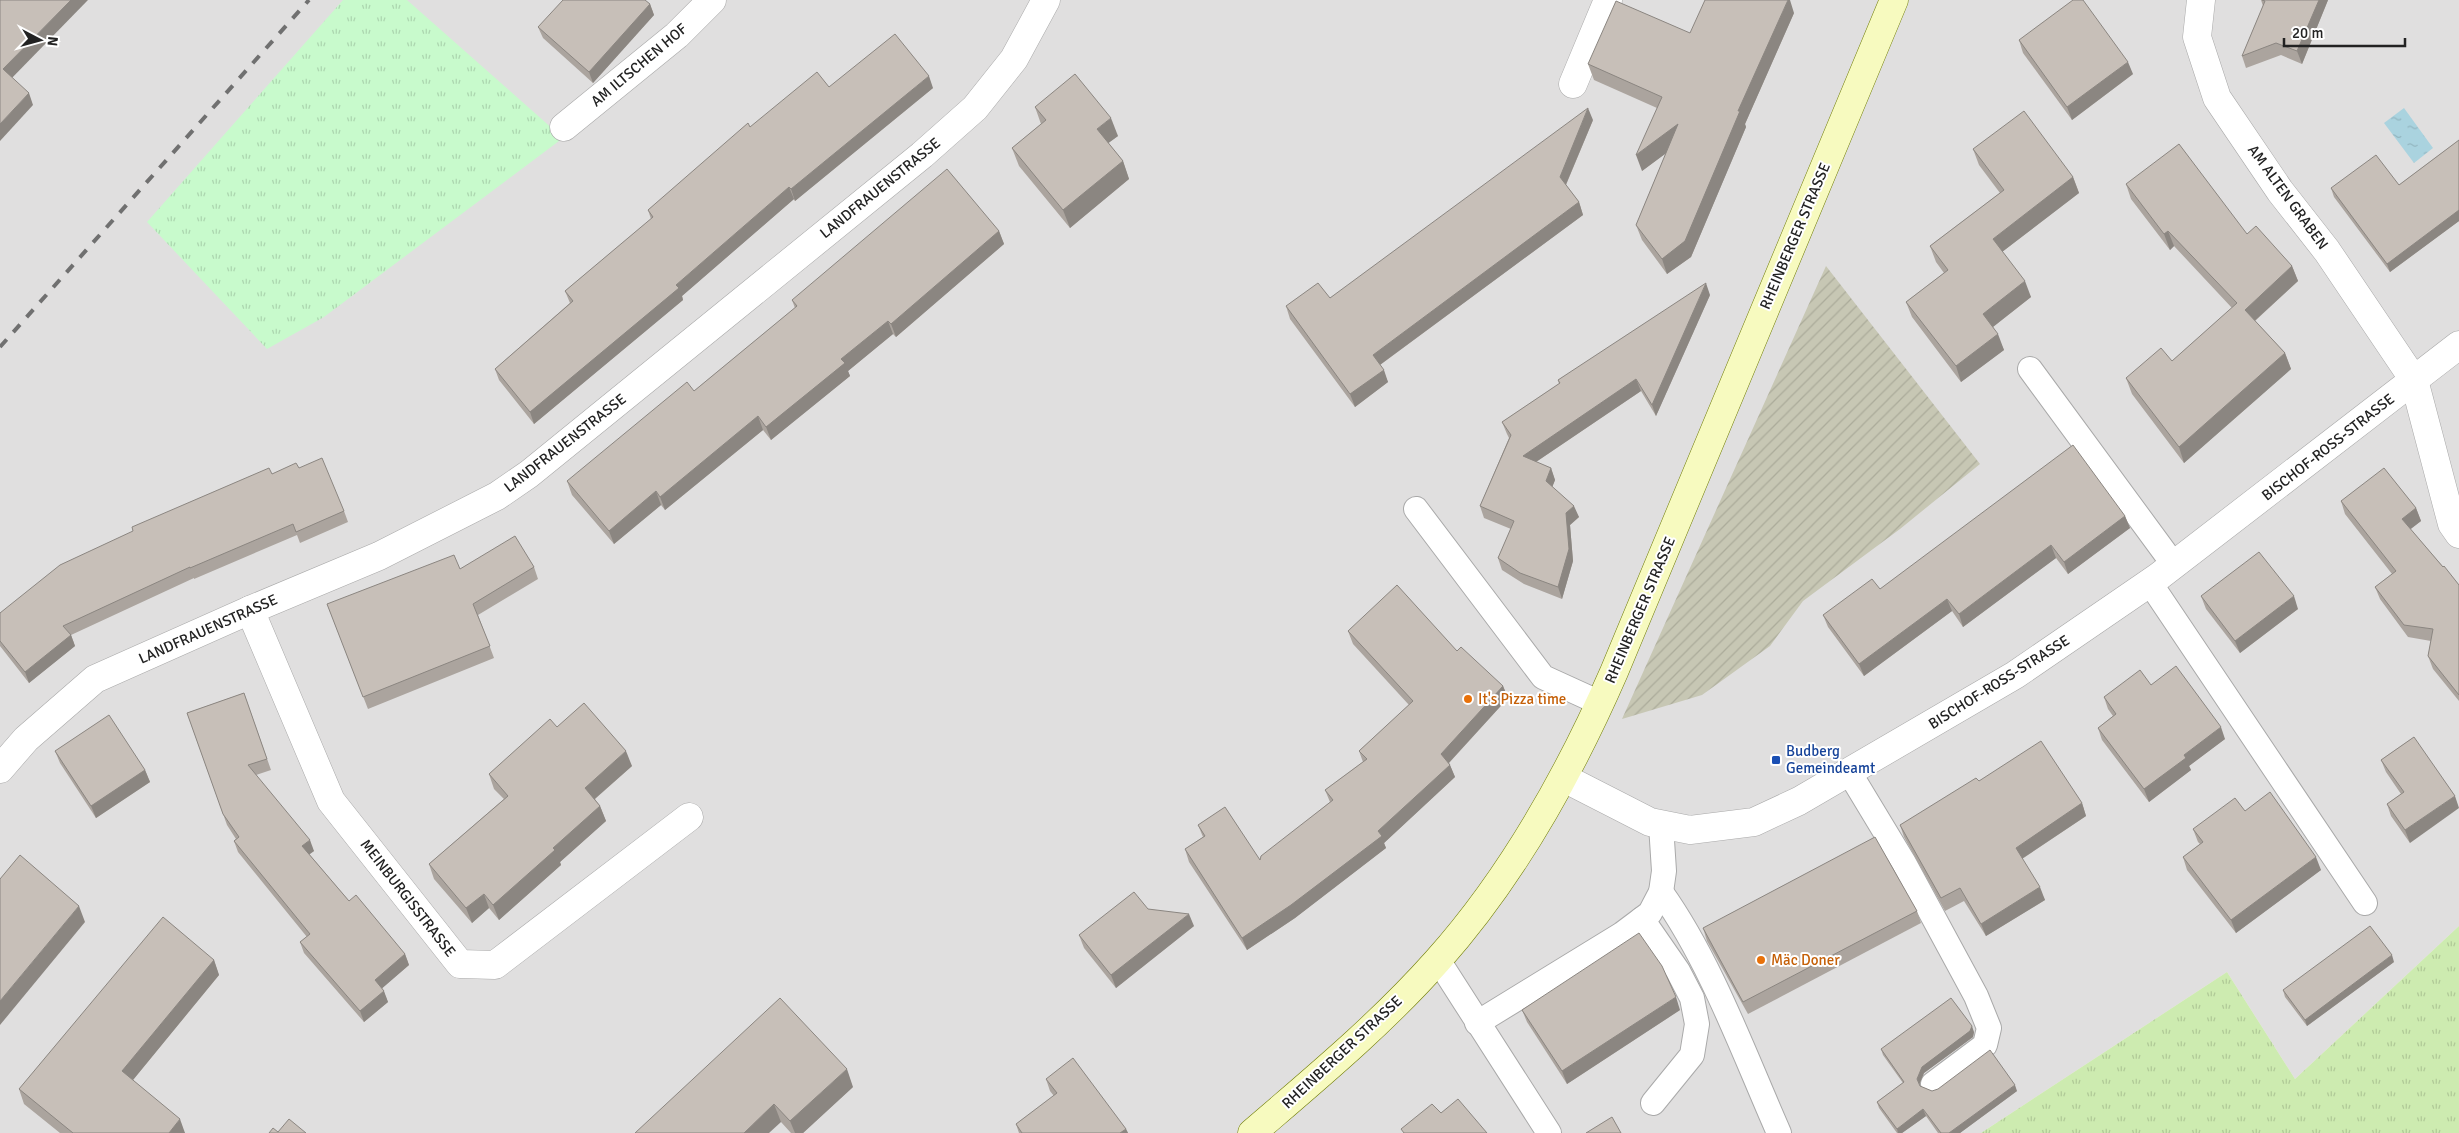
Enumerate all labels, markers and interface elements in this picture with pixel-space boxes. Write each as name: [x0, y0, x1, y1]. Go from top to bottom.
north arrow: [15, 15, 65, 65]
scale bar: [2284, 15, 2405, 47]
street label: AM ILTSCHEN HOF: [587, 19, 691, 110]
text: 20 m: [2292, 24, 2323, 42]
text: N: [43, 36, 61, 47]
street label: LANDFRAUENSTRASSE: [816, 134, 944, 242]
street label: AM ALTEN GRABEN: [2244, 141, 2332, 253]
street label: RHEINBERGER STRASSE: [1756, 160, 1834, 312]
street label: LANDFRAUENSTRASSE: [500, 390, 630, 496]
street label: BISCHOF-ROSS-STRASSE: [2258, 390, 2398, 504]
street label: RHEINBERGER STRASSE: [1601, 534, 1679, 686]
street label: LANDFRAUENSTRASSE: [136, 590, 280, 668]
street label: BISCHOF-ROSS-STRASSE: [1925, 631, 2073, 733]
place label: It's Pizza time: [1478, 690, 1566, 708]
marker: It's Pizza time: [1462, 693, 1474, 705]
place label: Budberg Gemeindeamt: [1786, 742, 1875, 777]
marker: Budberg Gemeindeamt: [1770, 754, 1782, 766]
street label: MEINBURGISSTRASSE: [357, 836, 459, 960]
place label: Mäc Doner: [1771, 951, 1840, 969]
marker: Mäc Doner: [1755, 954, 1767, 966]
street label: RHEINBERGER STRASSE: [1278, 992, 1406, 1112]

